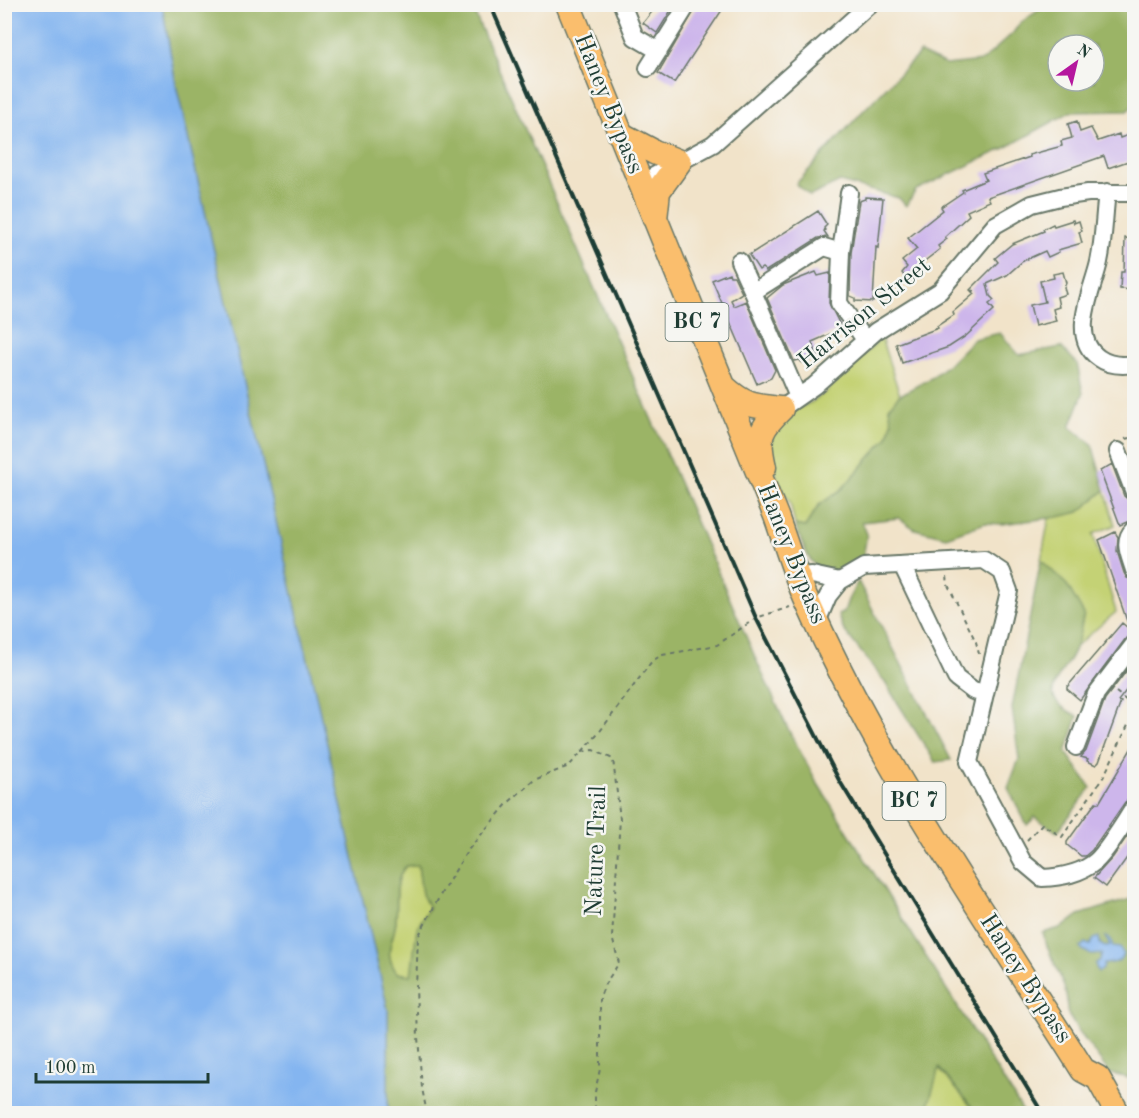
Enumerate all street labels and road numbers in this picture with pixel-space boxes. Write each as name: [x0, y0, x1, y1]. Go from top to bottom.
street label: Haney Bypass: [569, 31, 647, 177]
street label: Harrison Street: [794, 254, 936, 374]
road number: BC 7: [666, 303, 728, 341]
street label: Haney Bypass: [752, 481, 830, 627]
road number: BC 7: [882, 782, 946, 820]
street label: Nature Trail: [583, 785, 611, 917]
street label: Haney Bypass: [974, 910, 1076, 1048]

